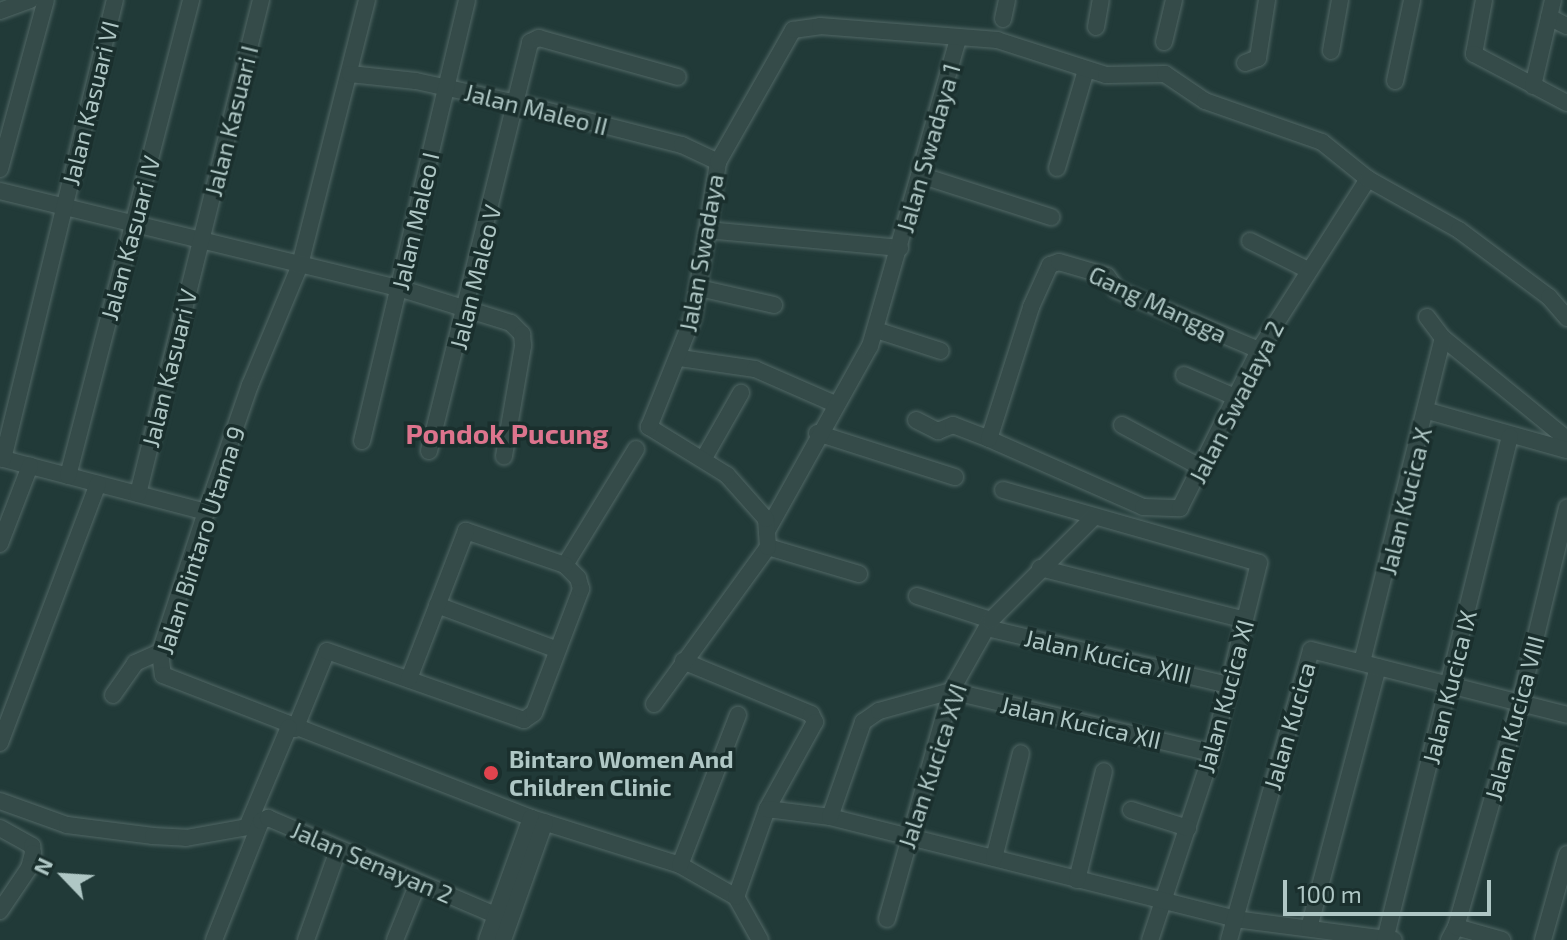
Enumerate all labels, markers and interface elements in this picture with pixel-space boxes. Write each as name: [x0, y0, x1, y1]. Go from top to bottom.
street label: Jalan Kasuari VI: [56, 17, 124, 189]
street label: Jalan Kasuari I: [198, 43, 264, 199]
street label: Jalan Swadaya 1: [890, 60, 966, 236]
street label: Jalan Maleo II: [461, 77, 611, 141]
street label: Jalan Maleo I: [385, 149, 445, 293]
street label: Jalan Kasuari IV: [94, 153, 166, 323]
street label: Jalan Swadaya: [673, 172, 729, 334]
street label: Jalan Maleo V: [443, 201, 507, 353]
street label: Gang Mangga: [1084, 259, 1232, 349]
street label: Jalan Kasuari V: [135, 285, 203, 451]
street label: Jalan Swadaya 2: [1183, 316, 1289, 488]
district label: Pondok Pucung: [405, 416, 609, 450]
street label: Jalan Bintaro Utama 9: [150, 422, 250, 658]
street label: Jalan Kucica X: [1373, 424, 1437, 578]
street label: Jalan Kucica IX: [1416, 607, 1482, 767]
street label: Jalan Kucica XI: [1191, 616, 1259, 776]
street label: Jalan Kucica XIII: [1022, 623, 1194, 689]
street label: Jalan Kucica VIII: [1478, 632, 1550, 804]
street label: Jalan Kucica: [1257, 659, 1321, 793]
street label: Jalan Kucica XVI: [892, 680, 972, 852]
street label: Jalan Kucica XII: [998, 690, 1164, 754]
place label: Bintaro Women And Children Clinic: [509, 745, 734, 801]
marker: Bintaro Women And Children Clinic: [480, 762, 502, 784]
street label: Jalan Senayan 2: [287, 815, 457, 909]
north arrow: [24, 836, 104, 916]
text: N: [27, 853, 57, 879]
scale bar: [1287, 864, 1495, 914]
text: 100 m: [1297, 879, 1362, 908]

